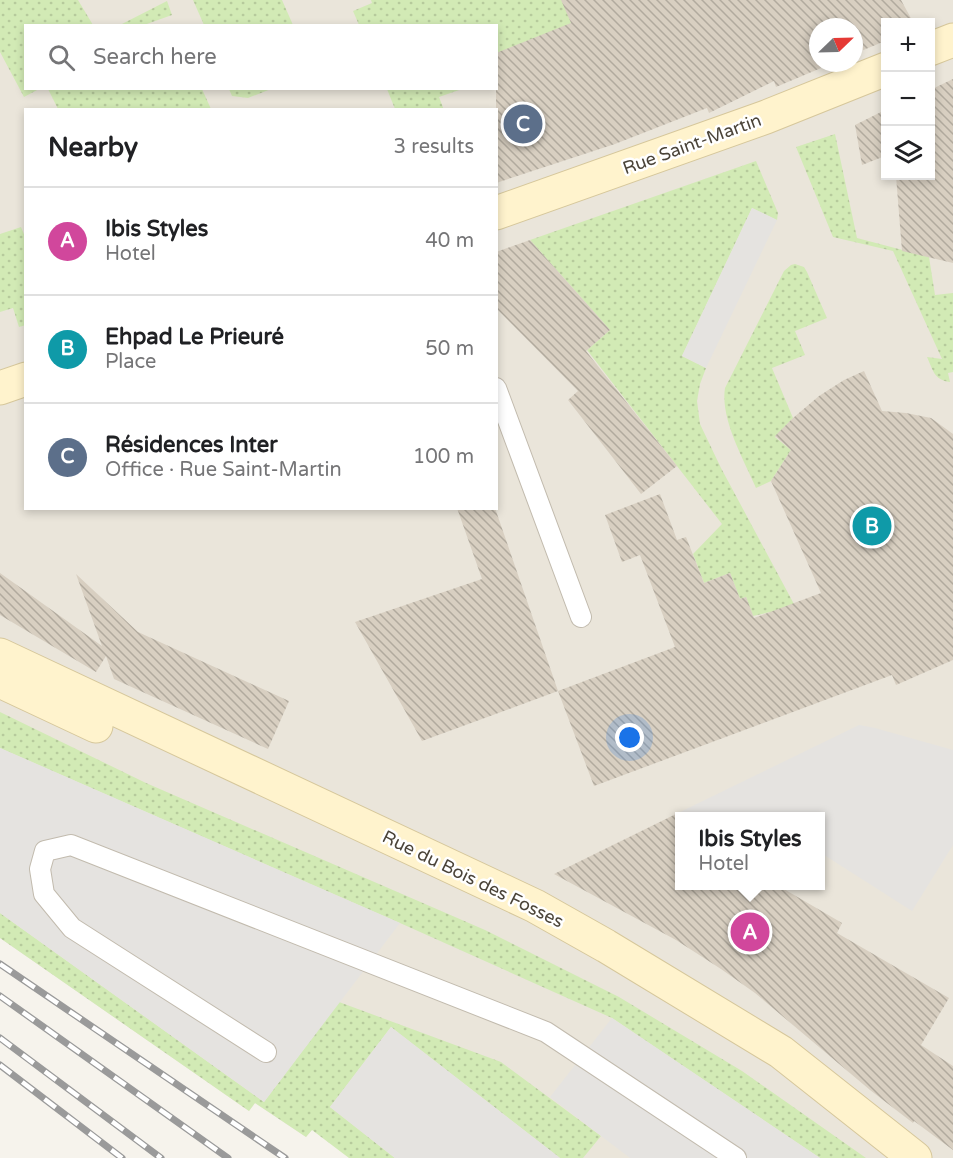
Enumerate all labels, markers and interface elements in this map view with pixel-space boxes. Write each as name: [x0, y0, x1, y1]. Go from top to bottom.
north arrow: [809, 18, 863, 72]
map controls: [881, 18, 935, 180]
button: +: [881, 18, 935, 72]
search box: [24, 24, 498, 90]
icon: search: [45, 41, 78, 74]
text: Search here: [93, 44, 217, 70]
button: −: [881, 72, 935, 126]
pin: C: [504, 102, 542, 146]
street label: Rue Saint-Martin: [620, 109, 764, 179]
button: layers: [881, 126, 935, 180]
text: Nearby: [48, 132, 138, 163]
text: 3 results: [394, 135, 474, 159]
text: Ibis Styles: [105, 216, 208, 242]
text: A: [60, 229, 75, 253]
text: 40 m: [425, 229, 474, 253]
text: Hotel: [105, 242, 156, 266]
text: Ehpad Le Prieuré: [105, 324, 284, 350]
text: B: [61, 337, 74, 361]
text: 50 m: [425, 337, 474, 361]
text: Place: [105, 350, 156, 374]
text: Résidences Inter: [105, 432, 278, 458]
text: C: [61, 445, 74, 469]
text: 100 m: [413, 445, 474, 469]
text: Office · Rue Saint-Martin: [105, 458, 342, 482]
pin: B: [852, 504, 892, 548]
your location: [615, 723, 644, 752]
popup: [675, 812, 825, 890]
street label: Rue du Bois des Fosses: [379, 826, 567, 932]
text: Ibis Styles: [698, 826, 802, 852]
text: Hotel: [698, 852, 749, 876]
pin: A: [730, 910, 770, 954]

